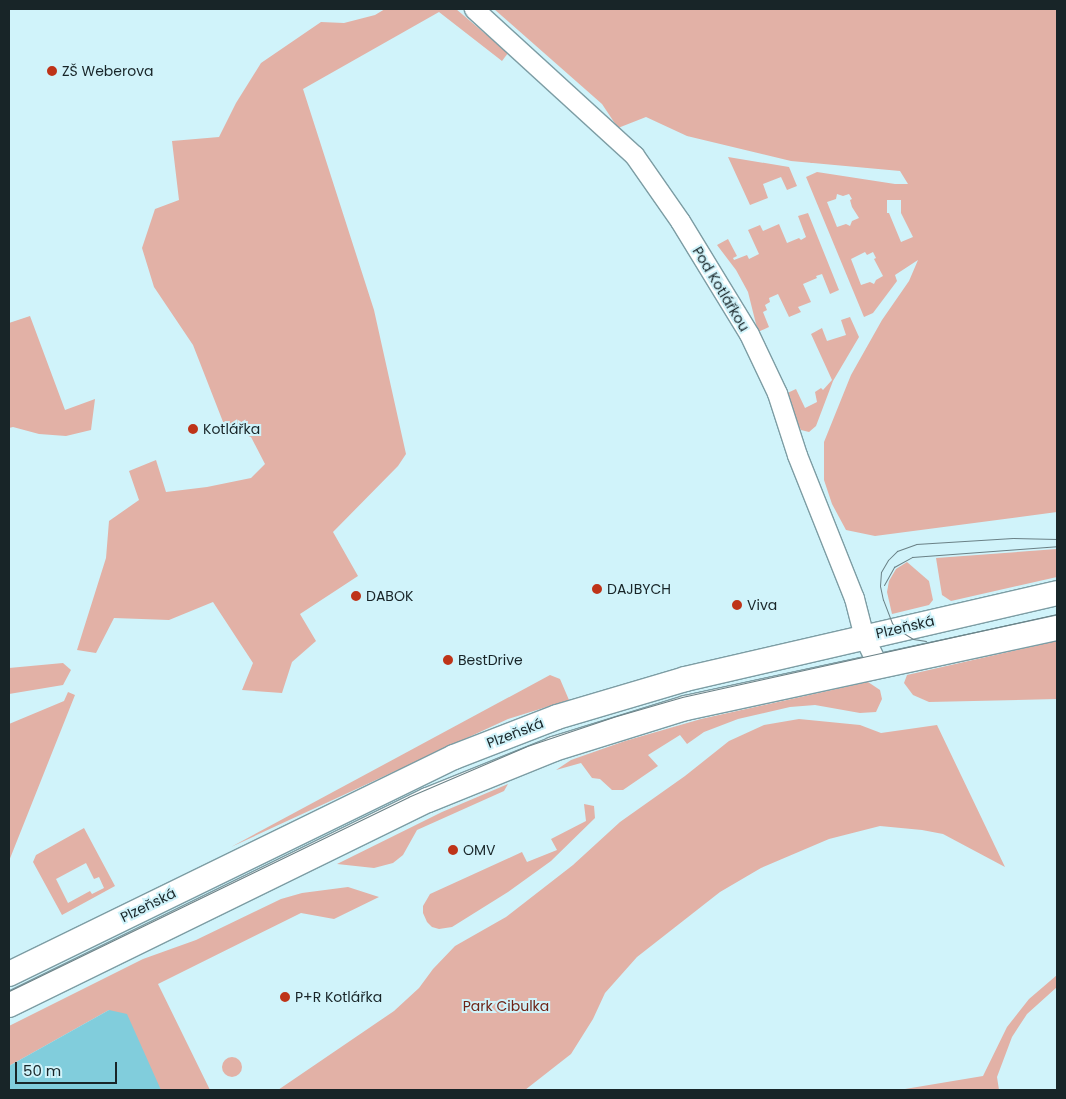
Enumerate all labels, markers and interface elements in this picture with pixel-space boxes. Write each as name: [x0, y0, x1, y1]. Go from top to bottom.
place label: ZŠ Weberova: [62, 63, 154, 79]
marker: ZŠ Weberova: [46, 65, 58, 77]
street label: Pod Kotlářkou: [689, 244, 753, 334]
place label: Kotlářka: [203, 421, 260, 437]
marker: Kotlářka: [187, 423, 199, 435]
place label: DAJBYCH: [607, 581, 671, 597]
marker: DAJBYCH: [591, 583, 603, 595]
place label: DABOK: [366, 588, 413, 604]
marker: DABOK: [350, 590, 362, 602]
place label: Viva: [747, 597, 777, 613]
marker: Viva: [731, 599, 743, 611]
street label: Plzeňská: [874, 612, 936, 642]
place label: BestDrive: [458, 652, 523, 668]
marker: BestDrive: [442, 654, 454, 666]
street label: Plzeňská: [484, 714, 546, 752]
place label: OMV: [463, 842, 496, 858]
marker: OMV: [447, 844, 459, 856]
street label: Plzeňská: [118, 884, 178, 926]
place label: P+R Kotlářka: [295, 989, 382, 1005]
marker: P+R Kotlářka: [279, 991, 291, 1003]
park label: Park Cibulka: [463, 998, 549, 1014]
scale bar: [18, 1052, 120, 1084]
text: 50 m: [23, 1060, 61, 1081]

